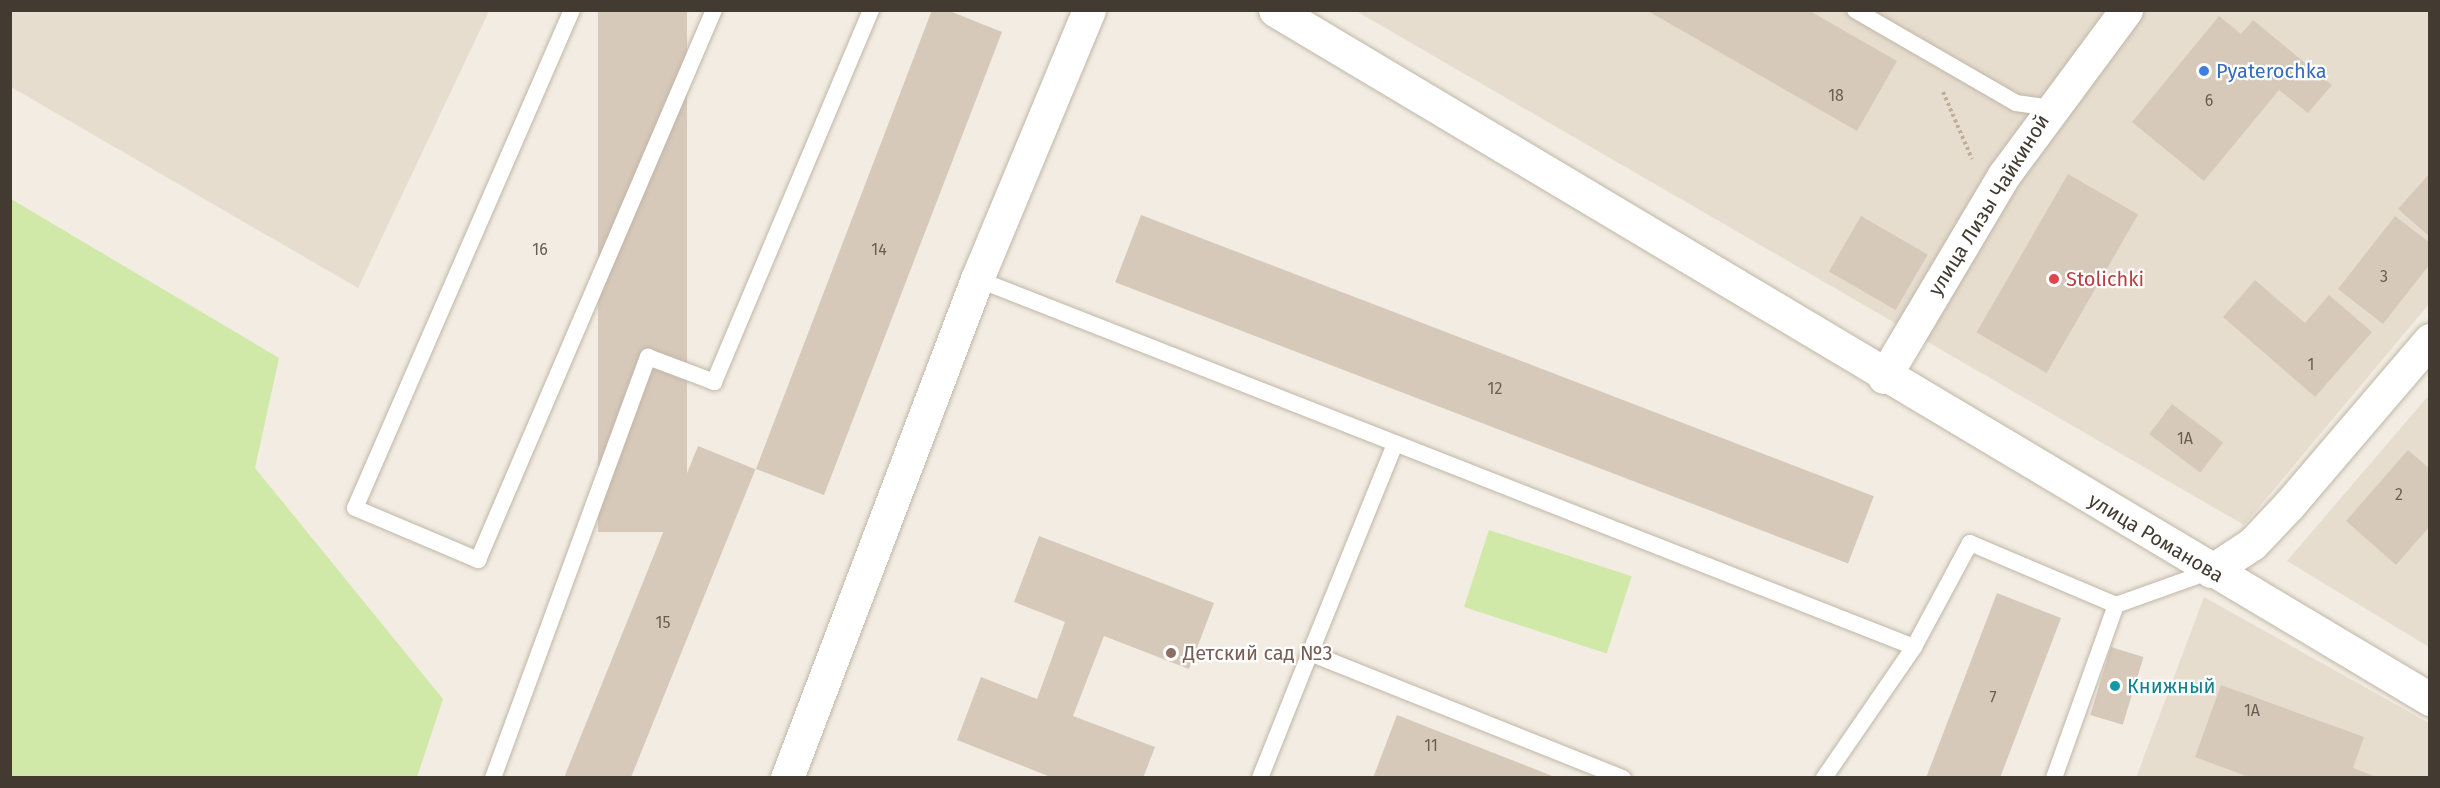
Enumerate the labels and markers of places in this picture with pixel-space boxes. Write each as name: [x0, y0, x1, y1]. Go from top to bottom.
place label: Pyaterochka: [2216, 59, 2327, 83]
marker: Pyaterochka: [2197, 64, 2211, 78]
place label: Stolichki: [2066, 267, 2144, 291]
marker: Stolichki: [2047, 272, 2061, 286]
place label: Детский сад №3: [1183, 641, 1332, 665]
marker: Детский сад №3: [1164, 646, 1178, 660]
place label: Книжный: [2127, 674, 2216, 698]
marker: Книжный: [2108, 679, 2122, 693]

